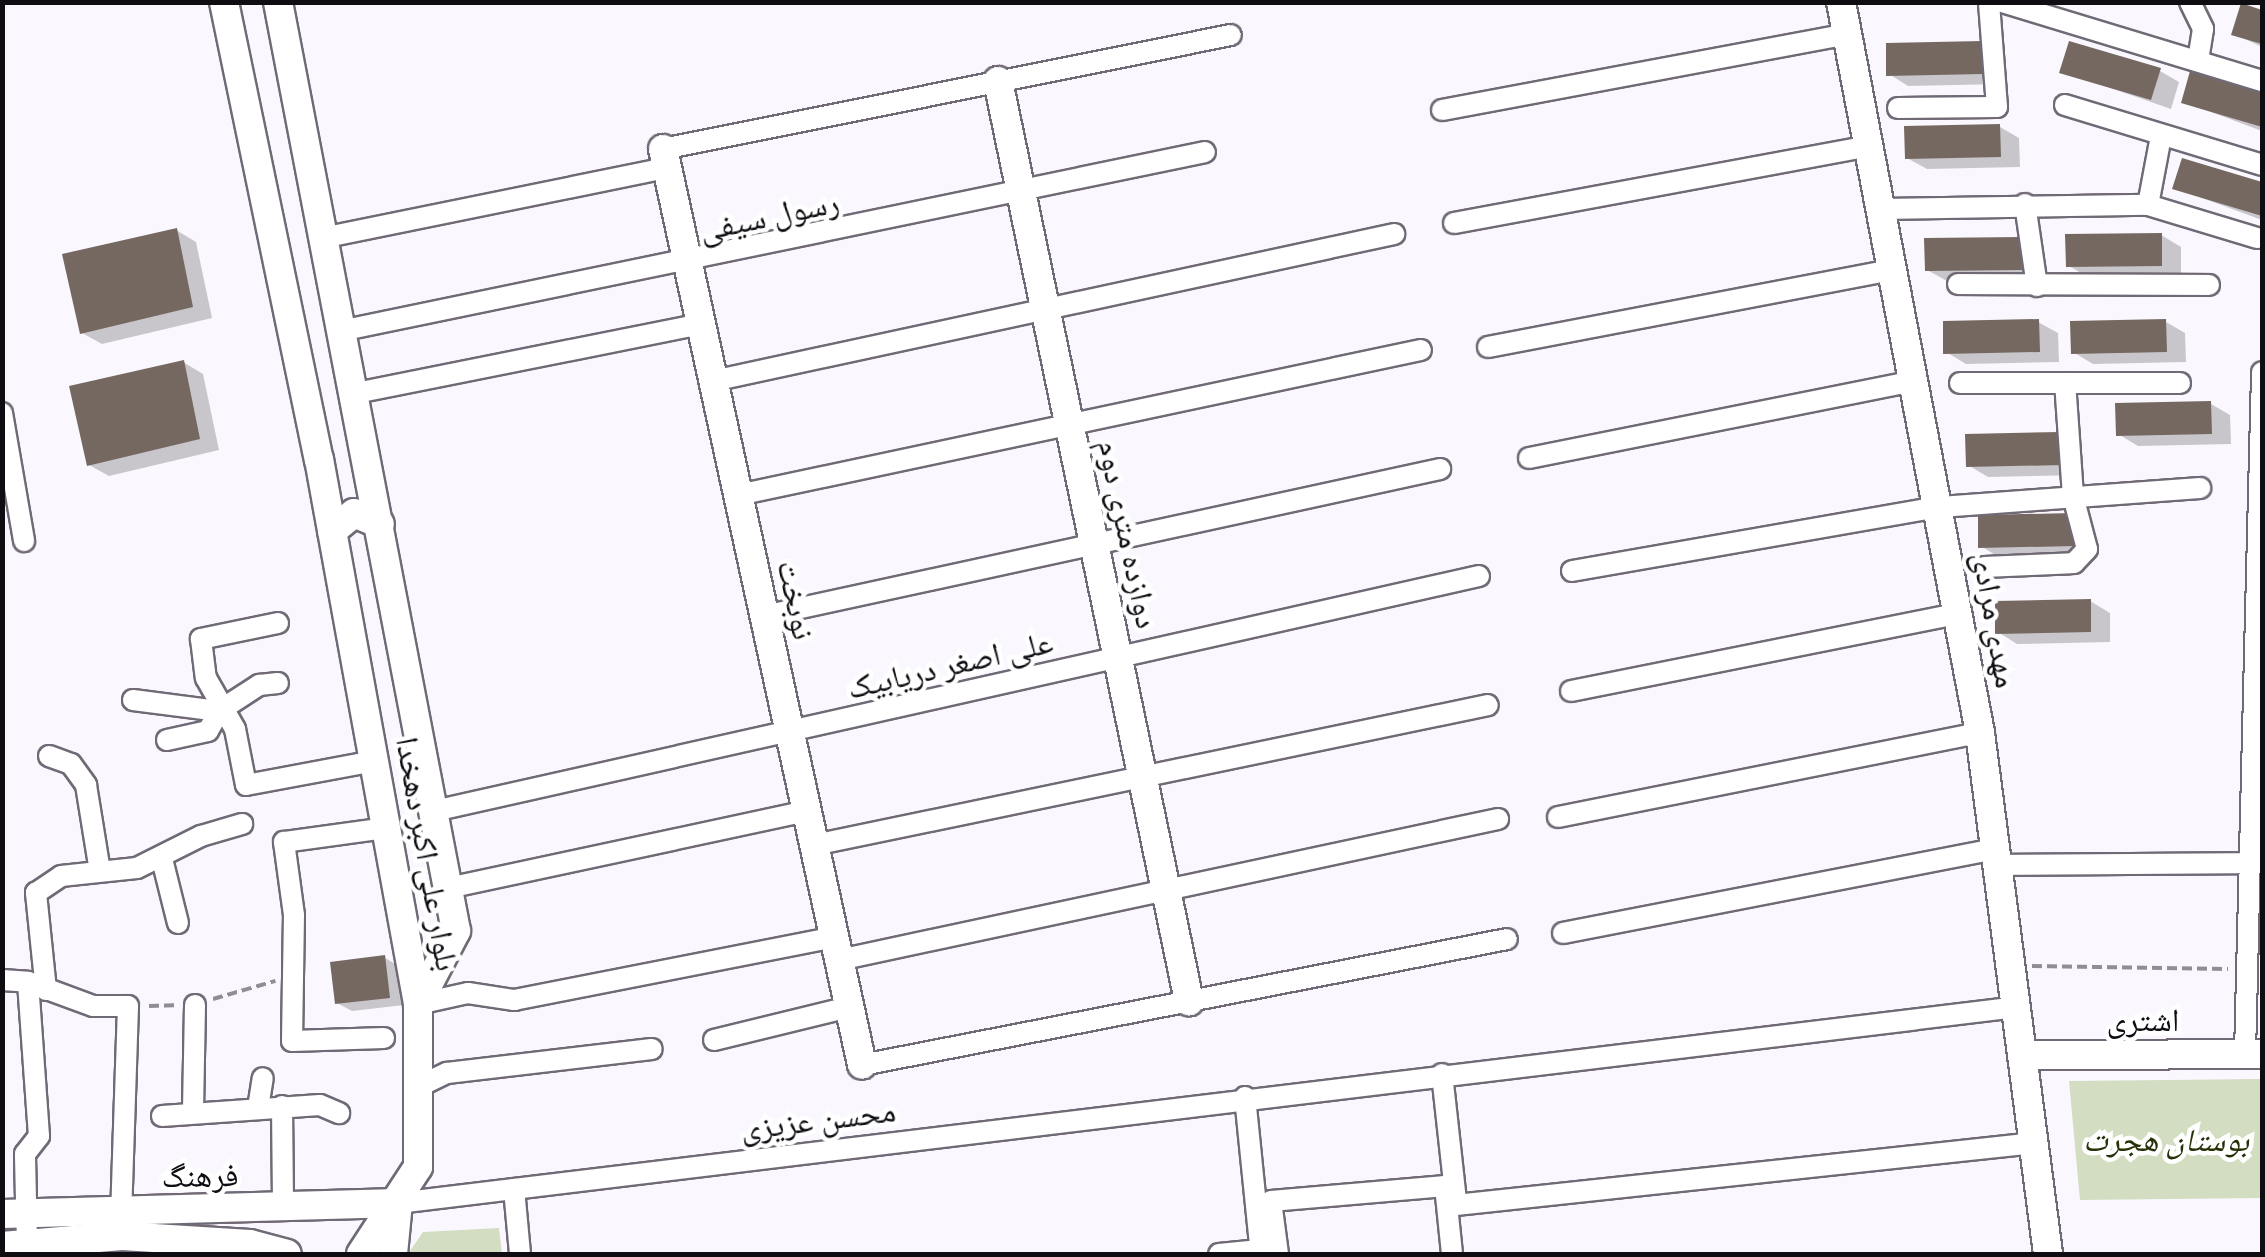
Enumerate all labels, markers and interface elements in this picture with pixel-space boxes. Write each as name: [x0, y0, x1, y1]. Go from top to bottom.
street label: رسول سیفی: [696, 182, 842, 250]
street label: دوازده متری دوم: [1089, 436, 1167, 632]
street label: مهدی مرادی: [1964, 549, 2026, 691]
street label: نوبخت: [769, 557, 823, 643]
street label: علی اصغر دریابیک: [844, 623, 1056, 707]
street label: بلوار علی اکبر دهخدا: [388, 734, 466, 974]
street label: اشتری: [2107, 1001, 2179, 1039]
street label: محسن عزیزی: [738, 1091, 898, 1149]
park label: بوستان هجرت: [2083, 1121, 2249, 1159]
street label: فرهنگ: [161, 1156, 239, 1196]

